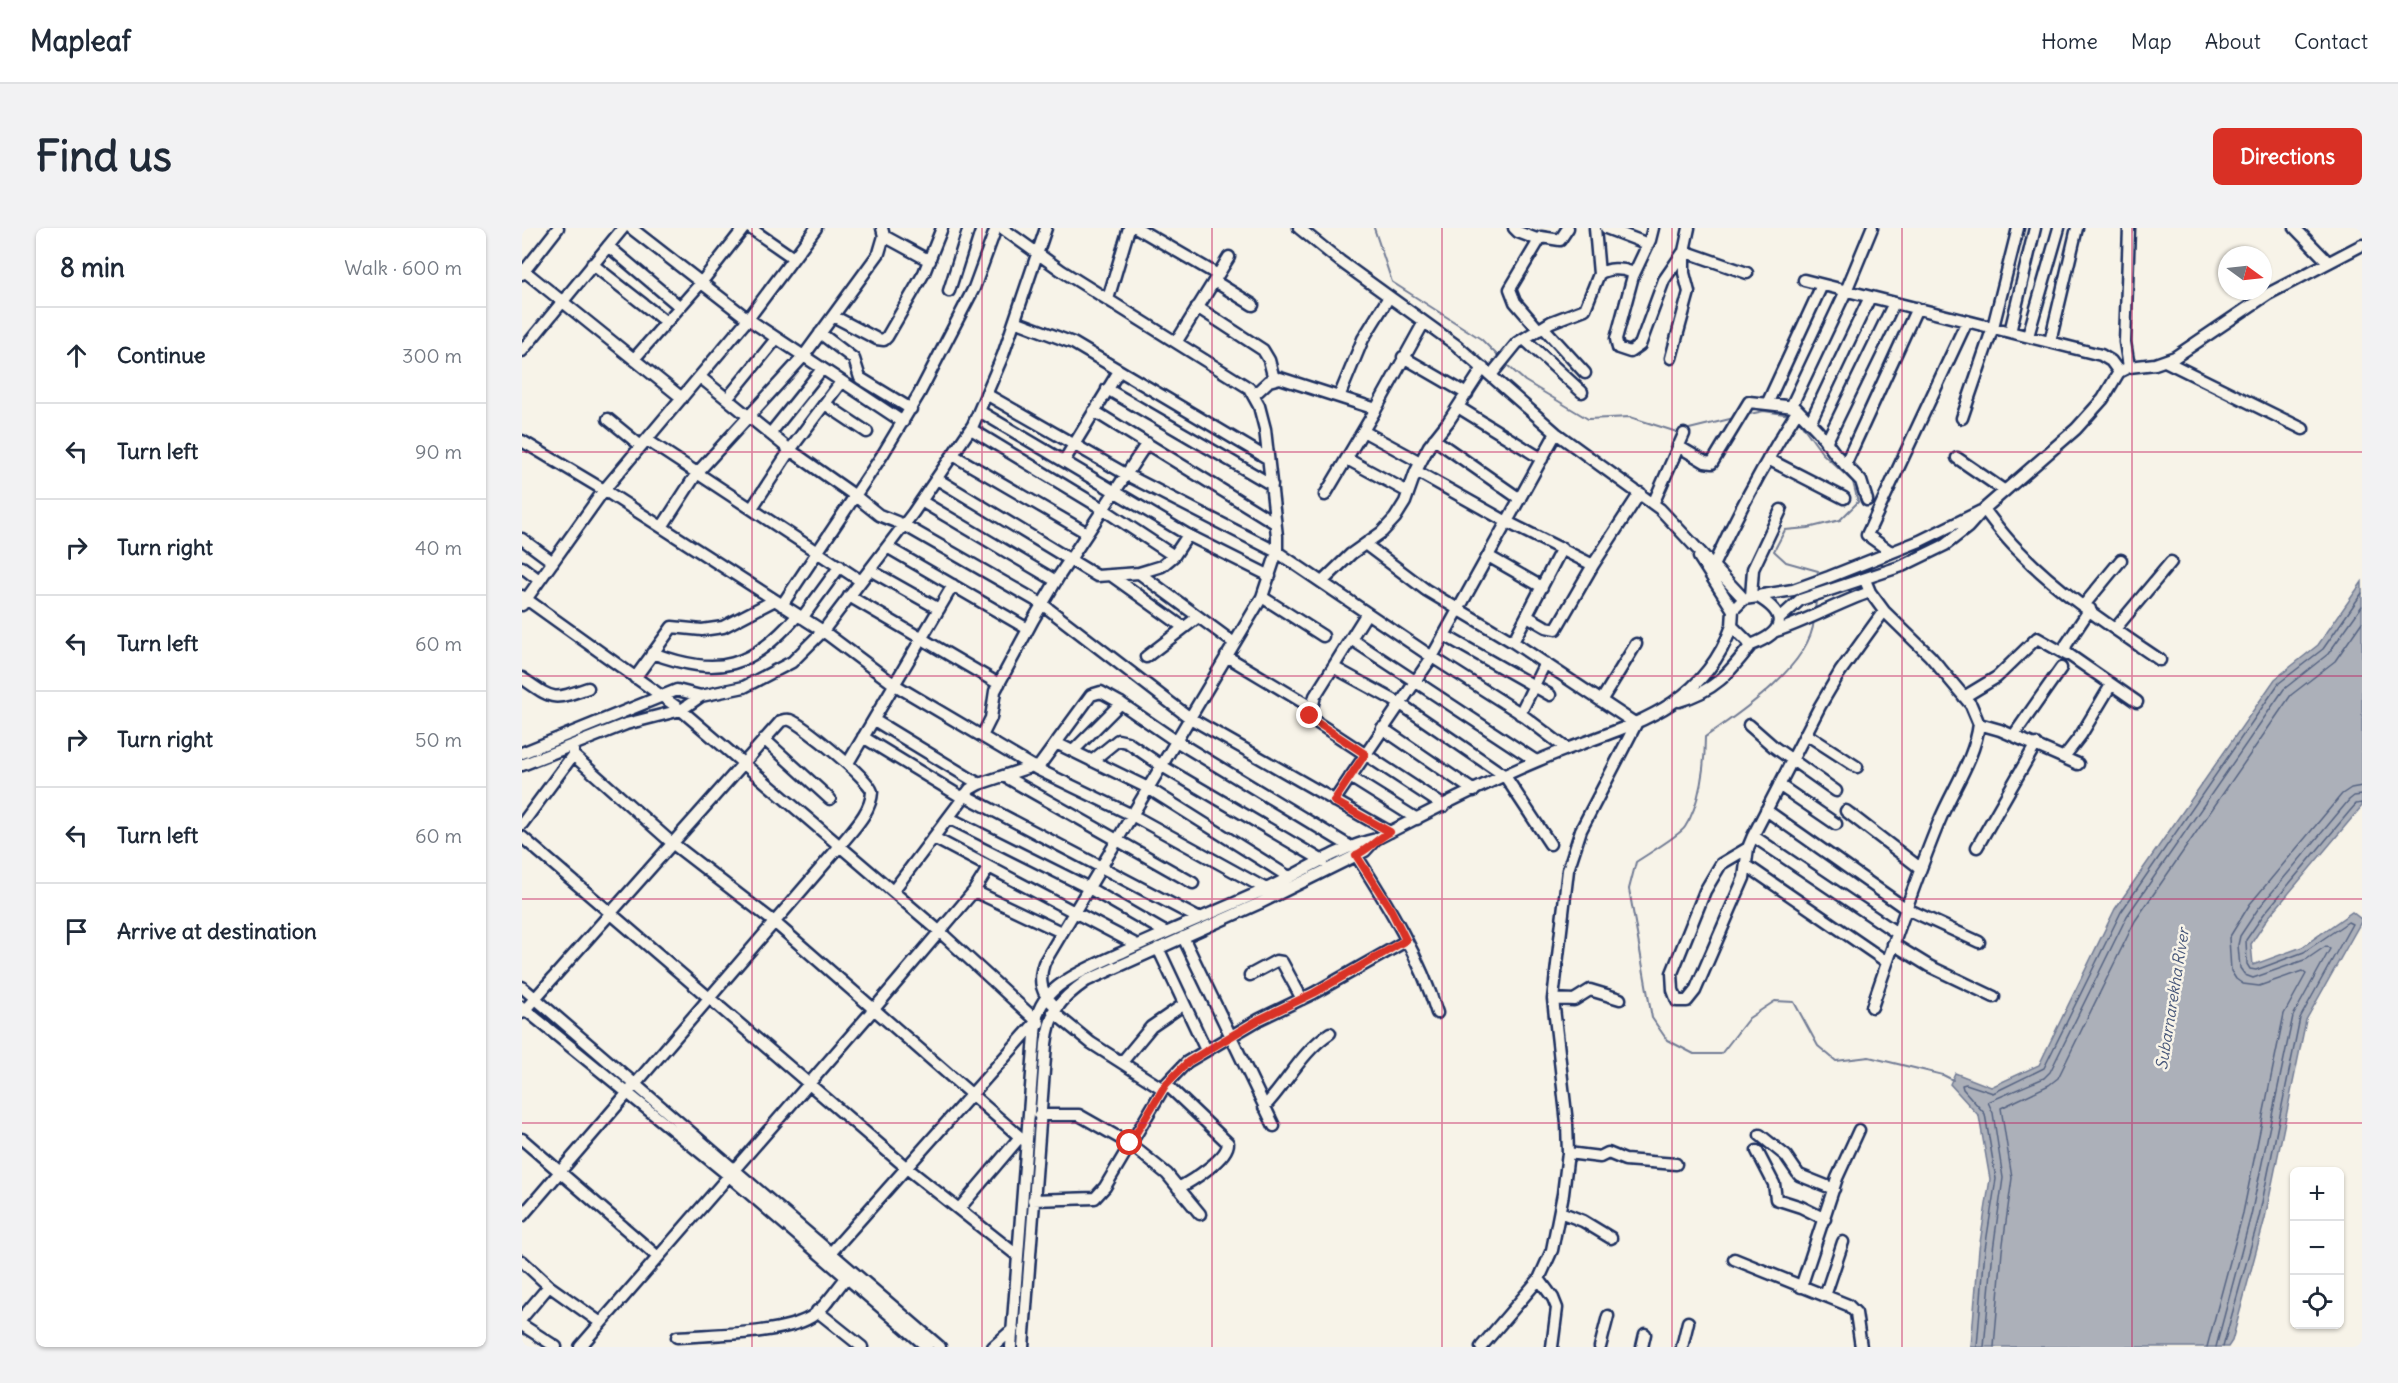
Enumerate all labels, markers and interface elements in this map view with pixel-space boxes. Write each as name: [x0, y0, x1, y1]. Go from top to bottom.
text: Mapleaf: [30, 23, 131, 59]
text: Home: [2041, 28, 2098, 55]
text: Map: [2131, 28, 2172, 55]
text: About: [2205, 28, 2261, 55]
text: Contact: [2294, 28, 2368, 55]
button: Directions: [2213, 128, 2362, 185]
text: Find us: [36, 130, 172, 182]
north arrow: [2218, 246, 2272, 300]
text: 8 min: [60, 251, 125, 284]
text: Walk · 600 m: [344, 255, 462, 280]
icon: ahead: [60, 339, 93, 372]
text: Continue: [117, 341, 206, 369]
text: 300 m: [402, 343, 462, 368]
icon: left: [60, 435, 93, 468]
text: Turn left: [117, 437, 198, 465]
text: 90 m: [415, 439, 462, 464]
icon: right: [60, 531, 93, 564]
text: Turn right: [117, 533, 213, 561]
text: 40 m: [415, 535, 462, 560]
icon: left: [60, 627, 93, 660]
text: Turn left: [117, 629, 198, 657]
text: 60 m: [415, 631, 462, 656]
route end: [1296, 702, 1322, 728]
icon: right: [60, 723, 93, 756]
text: Turn right: [117, 725, 213, 753]
text: 50 m: [415, 727, 462, 752]
icon: left: [60, 819, 93, 852]
text: Turn left: [117, 821, 198, 849]
text: 60 m: [415, 823, 462, 848]
icon: arrive: [60, 915, 93, 948]
text: Arrive at destination: [117, 917, 317, 945]
water label: Subarnarekha River: [2151, 924, 2193, 1071]
route start: [1116, 1129, 1142, 1155]
map controls: [2290, 1167, 2344, 1329]
button: +: [2290, 1167, 2344, 1221]
button: −: [2290, 1221, 2344, 1275]
button: locate: [2290, 1275, 2344, 1329]

